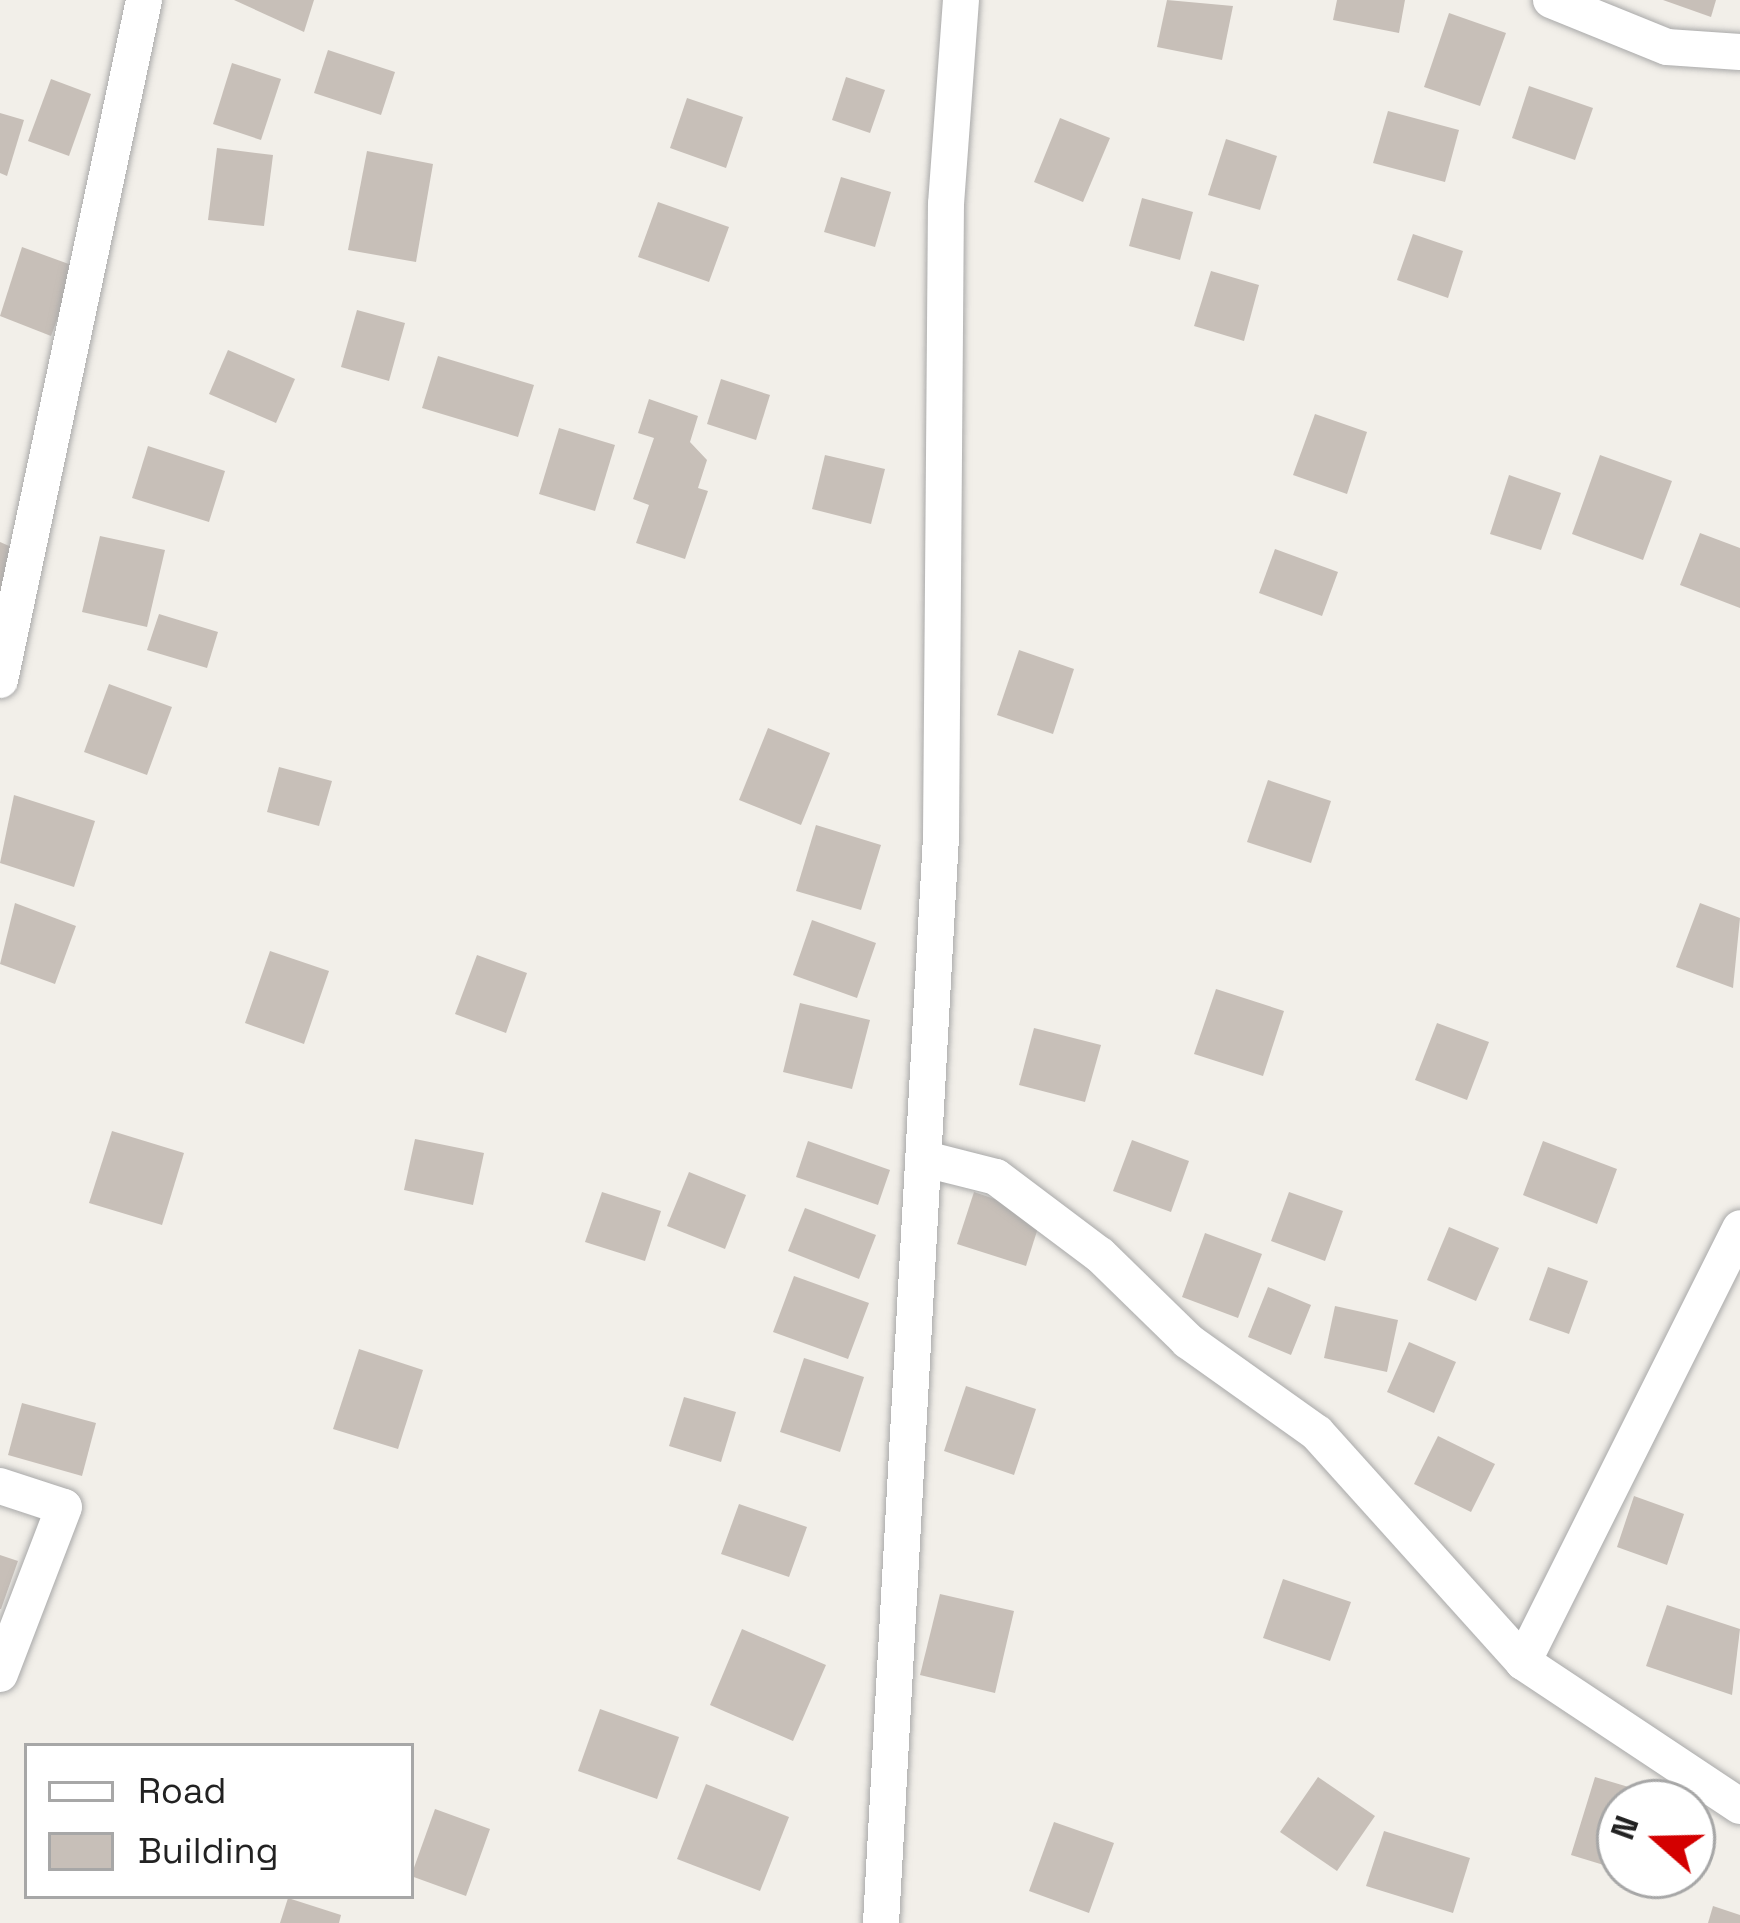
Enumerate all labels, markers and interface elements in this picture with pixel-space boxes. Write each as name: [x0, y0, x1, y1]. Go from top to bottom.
legend: [24, 1743, 414, 1899]
text: Road: [138, 1768, 226, 1814]
north arrow: [1596, 1779, 1716, 1899]
text: N: [1601, 1810, 1649, 1845]
text: Building: [138, 1828, 279, 1874]

